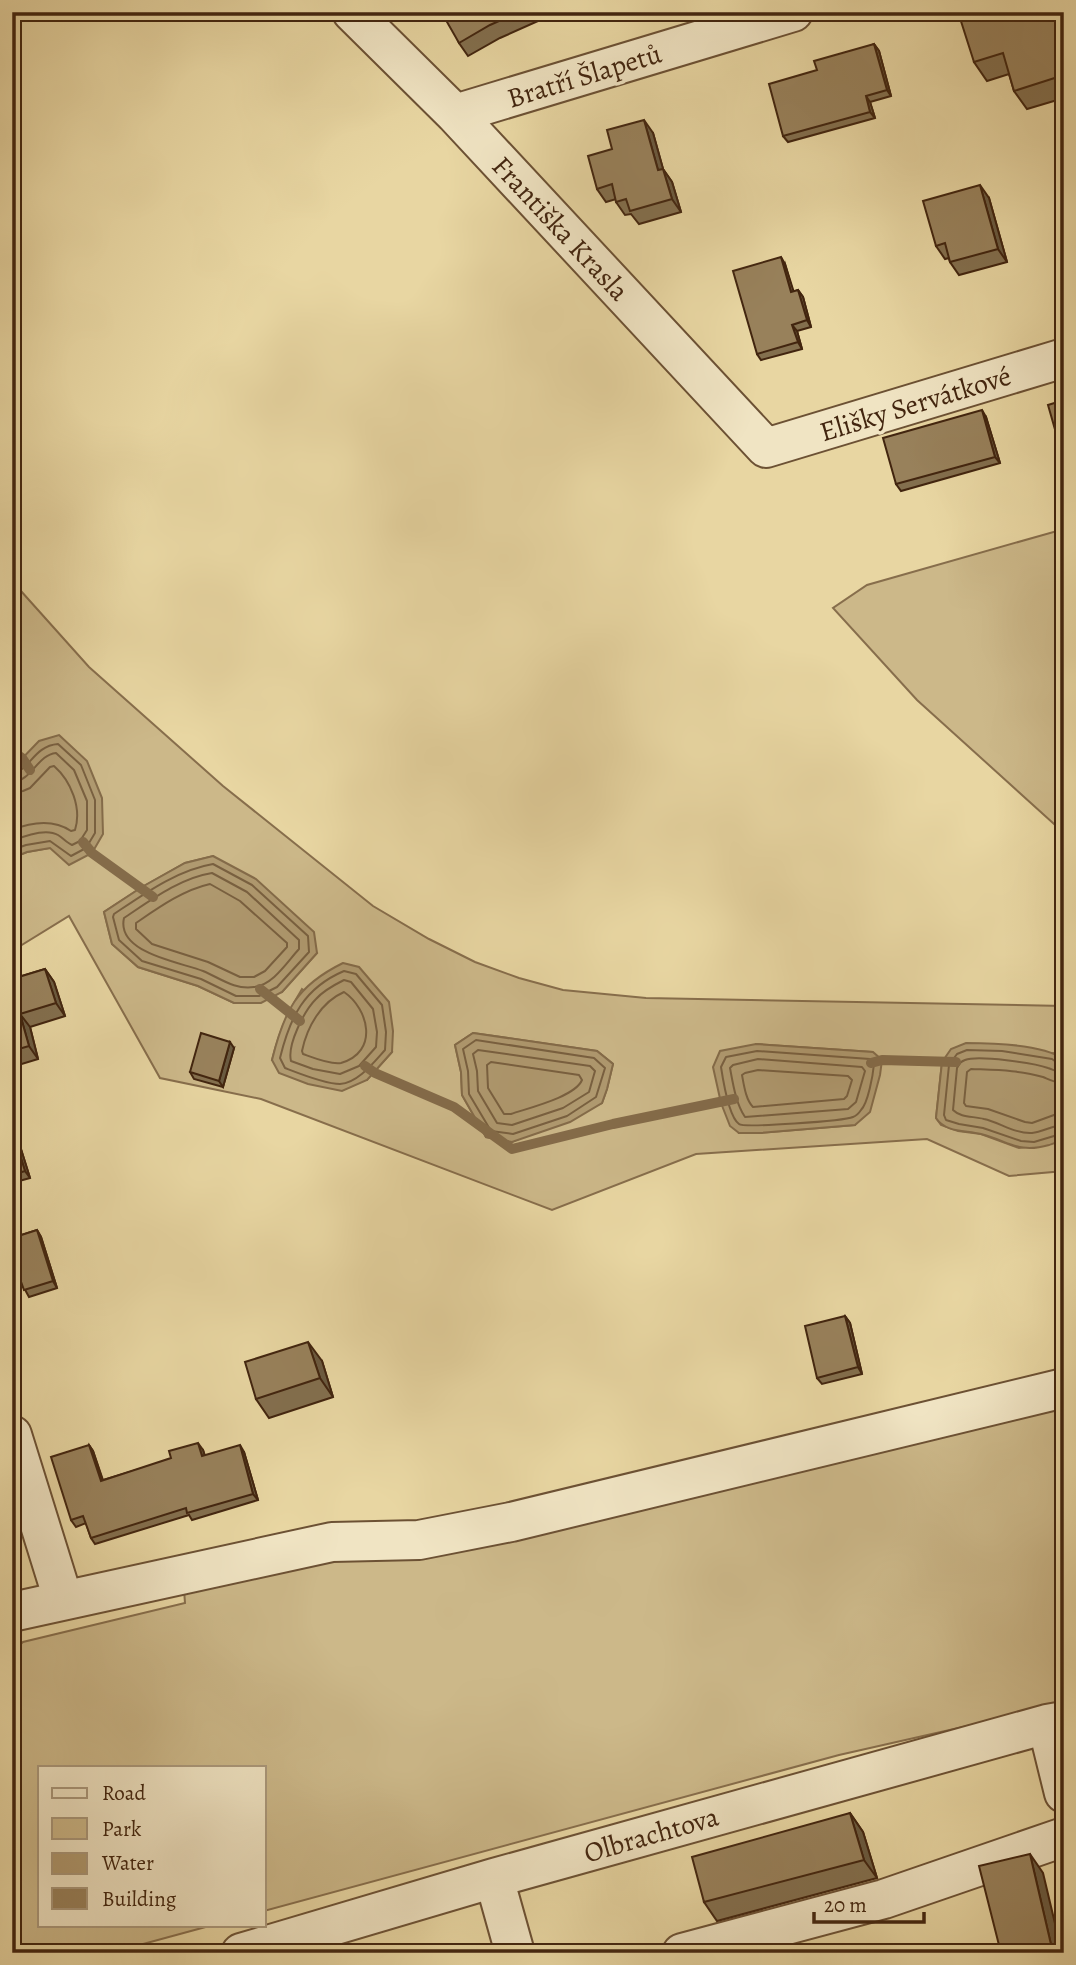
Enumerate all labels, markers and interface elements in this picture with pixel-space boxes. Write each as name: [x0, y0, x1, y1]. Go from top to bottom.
street label: Bratří Šlapetů: [502, 34, 667, 117]
street label: Františka Krasla: [483, 148, 637, 309]
street label: Elišky Servátkové: [815, 357, 1016, 451]
legend: [38, 1766, 266, 1926]
text: Road: [102, 1779, 146, 1807]
street label: Olbrachtova: [579, 1798, 723, 1872]
text: Park: [102, 1815, 142, 1843]
text: Water: [101, 1849, 154, 1877]
scale bar: [814, 1881, 924, 1925]
text: Building: [102, 1885, 177, 1913]
text: 20 m: [824, 1891, 867, 1919]

